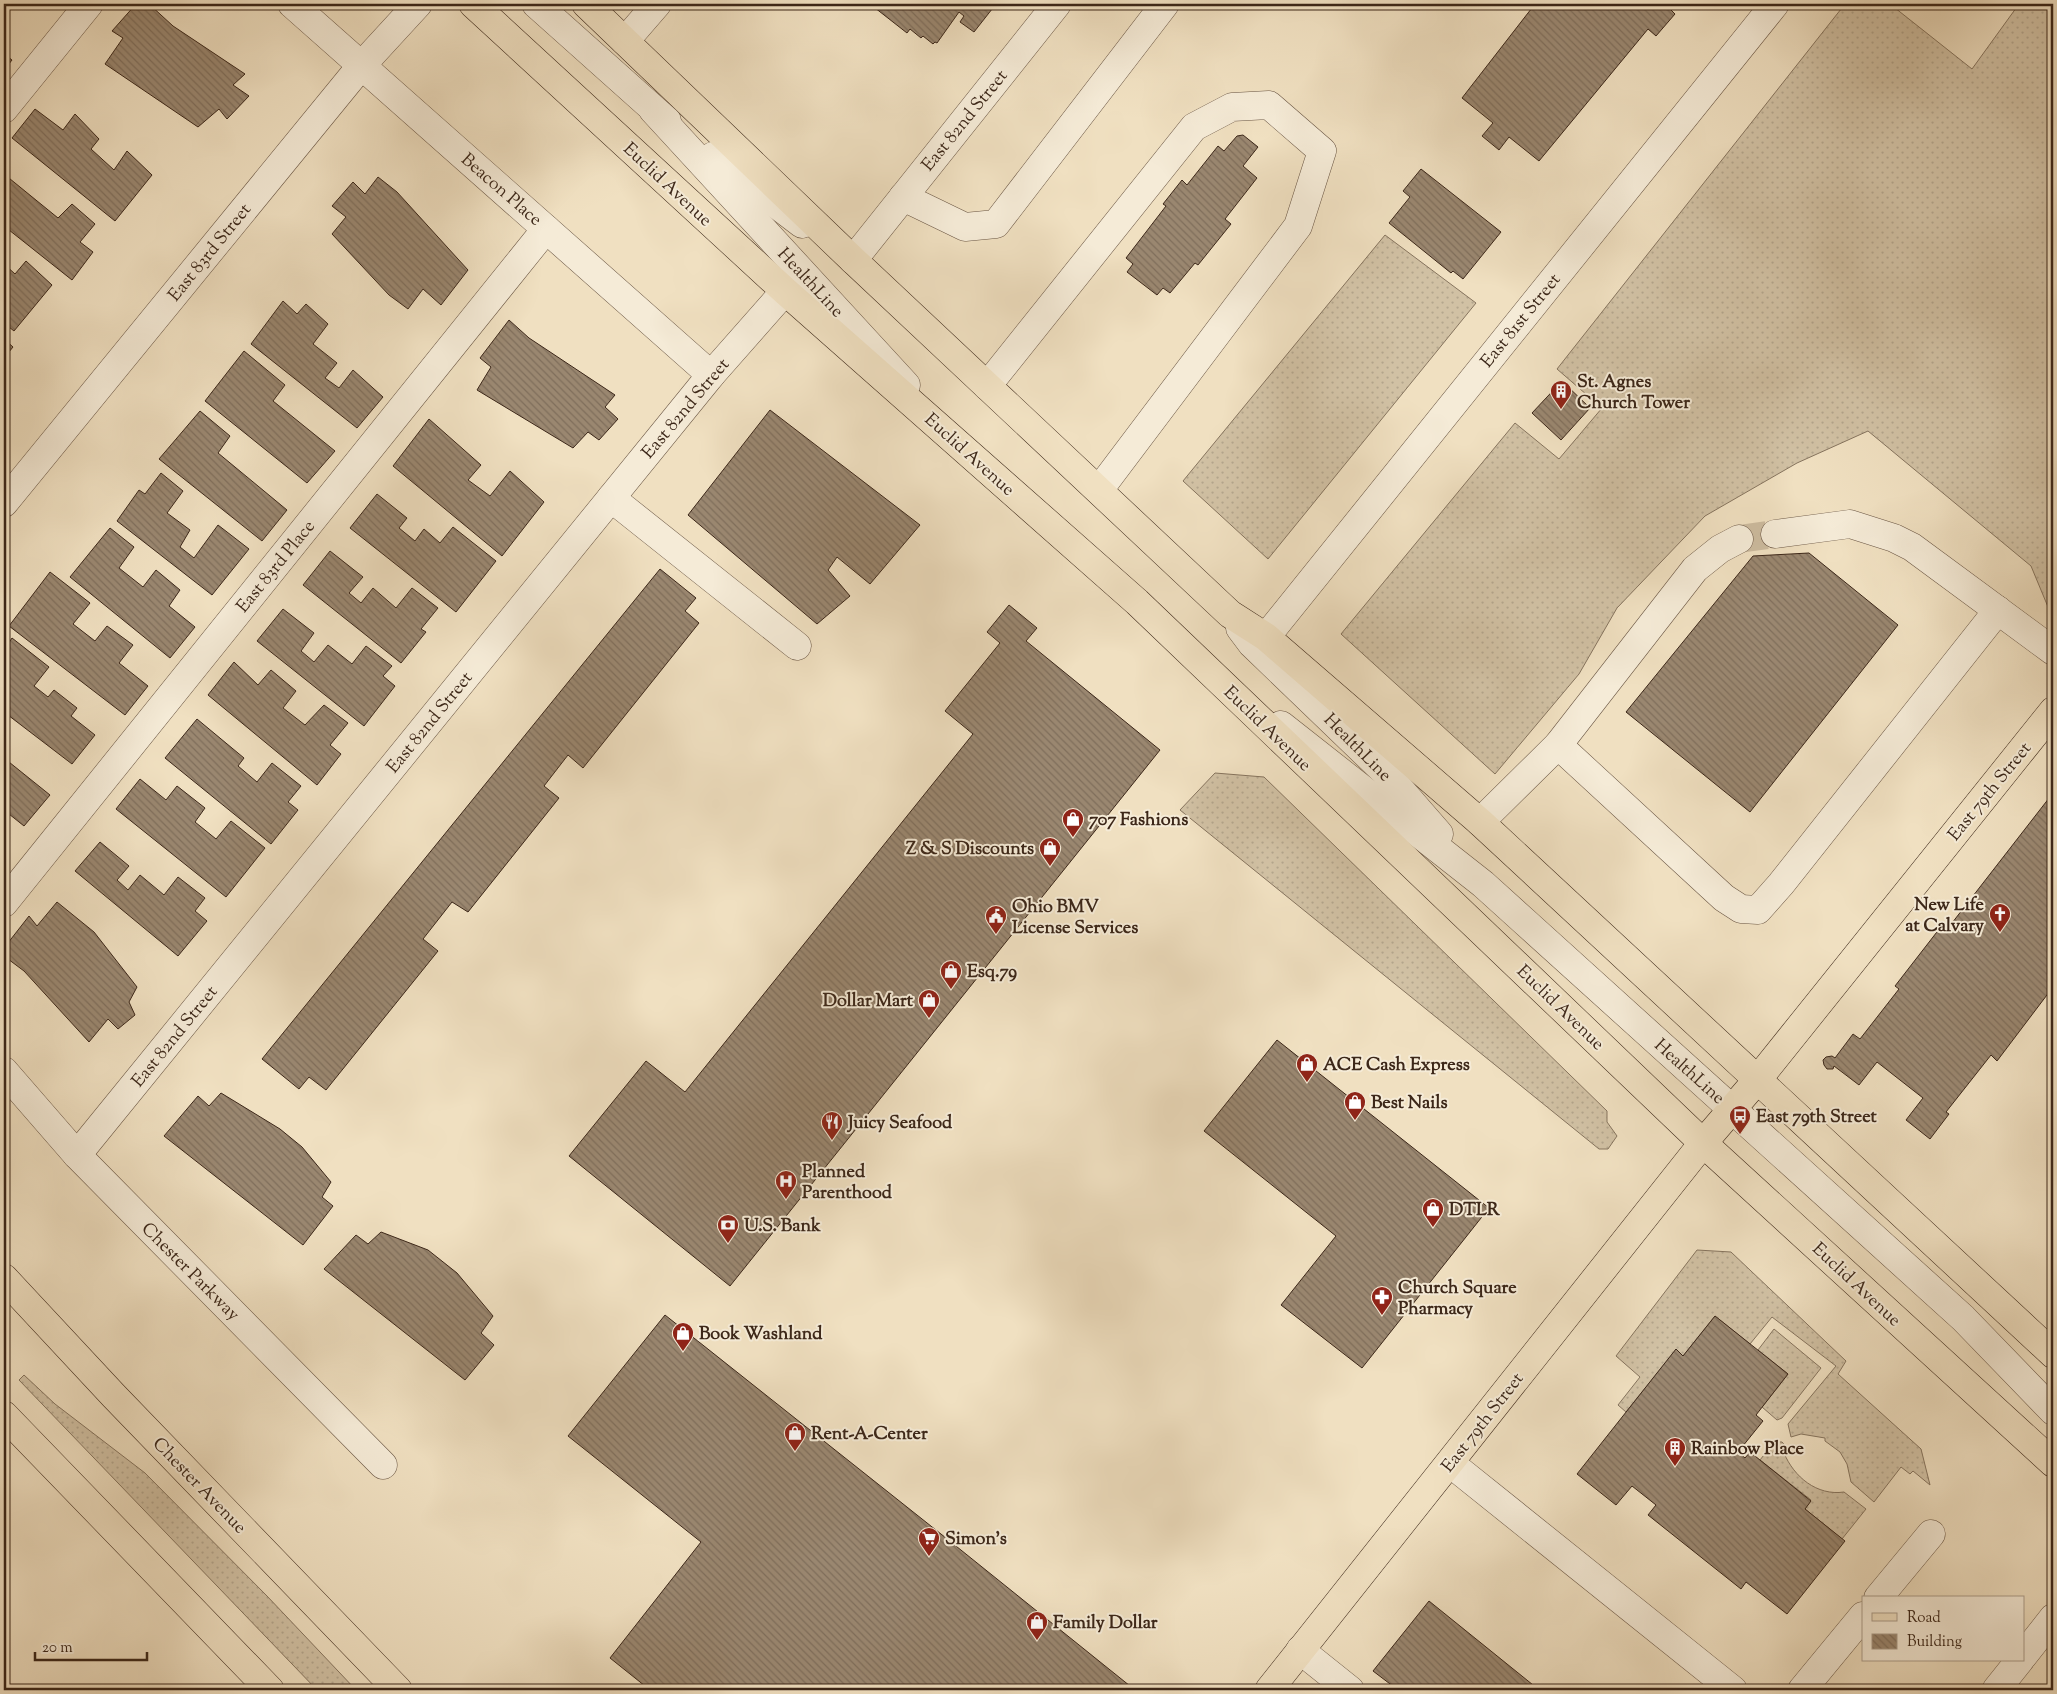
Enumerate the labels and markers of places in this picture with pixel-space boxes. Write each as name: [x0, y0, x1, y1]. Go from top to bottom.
place label: St. Agnes Church Tower: [1577, 370, 1690, 417]
building icon: St. Agnes Church Tower: [1549, 379, 1573, 410]
shop icon: 707 Fashions: [1061, 807, 1085, 838]
place label: 707 Fashions: [1089, 808, 1188, 834]
shop icon: Z & S Discounts: [1038, 836, 1062, 867]
place label: Z & S Discounts: [906, 837, 1034, 863]
place label: New Life at Calvary: [1905, 893, 1985, 940]
place label: Ohio BMV License Services: [1012, 895, 1138, 942]
church icon: New Life at Calvary: [1988, 902, 2012, 933]
public building icon: Ohio BMV License Services: [984, 904, 1008, 935]
shop icon: Esq.79: [939, 959, 963, 990]
place label: Esq.79: [967, 960, 1017, 986]
shop icon: Dollar Mart: [917, 988, 941, 1019]
place label: Dollar Mart: [823, 989, 914, 1015]
shop icon: ACE Cash Express: [1295, 1052, 1319, 1083]
place label: ACE Cash Express: [1323, 1053, 1470, 1079]
shop icon: Best Nails: [1343, 1090, 1367, 1121]
place label: Best Nails: [1371, 1091, 1448, 1117]
bus stop icon: East 79th Street: [1728, 1104, 1752, 1135]
place label: East 79th Street: [1756, 1105, 1877, 1131]
restaurant icon: Juicy Seafood: [820, 1110, 844, 1141]
place label: Juicy Seafood: [846, 1111, 953, 1137]
place label: Planned Parenthood: [802, 1160, 893, 1207]
hospital icon: Planned Parenthood: [774, 1169, 798, 1200]
shop icon: DTLR: [1421, 1197, 1445, 1228]
place label: DTLR: [1449, 1198, 1501, 1224]
bank icon: U.S. Bank: [716, 1213, 740, 1244]
place label: U.S. Bank: [744, 1214, 821, 1240]
place label: Church Square Pharmacy: [1398, 1276, 1517, 1323]
pharmacy icon: Church Square Pharmacy: [1370, 1285, 1394, 1316]
shop icon: Book Washland: [671, 1321, 695, 1352]
place label: Book Washland: [699, 1322, 823, 1348]
shop icon: Rent-A-Center: [783, 1421, 807, 1452]
place label: Rent-A-Center: [811, 1422, 928, 1448]
building icon: Rainbow Place: [1663, 1436, 1687, 1467]
place label: Rainbow Place: [1691, 1437, 1805, 1463]
supermarket icon: Simon's: [917, 1526, 941, 1557]
place label: Simon's: [945, 1527, 1007, 1553]
shop icon: Family Dollar: [1025, 1610, 1049, 1641]
place label: Family Dollar: [1053, 1611, 1158, 1637]

